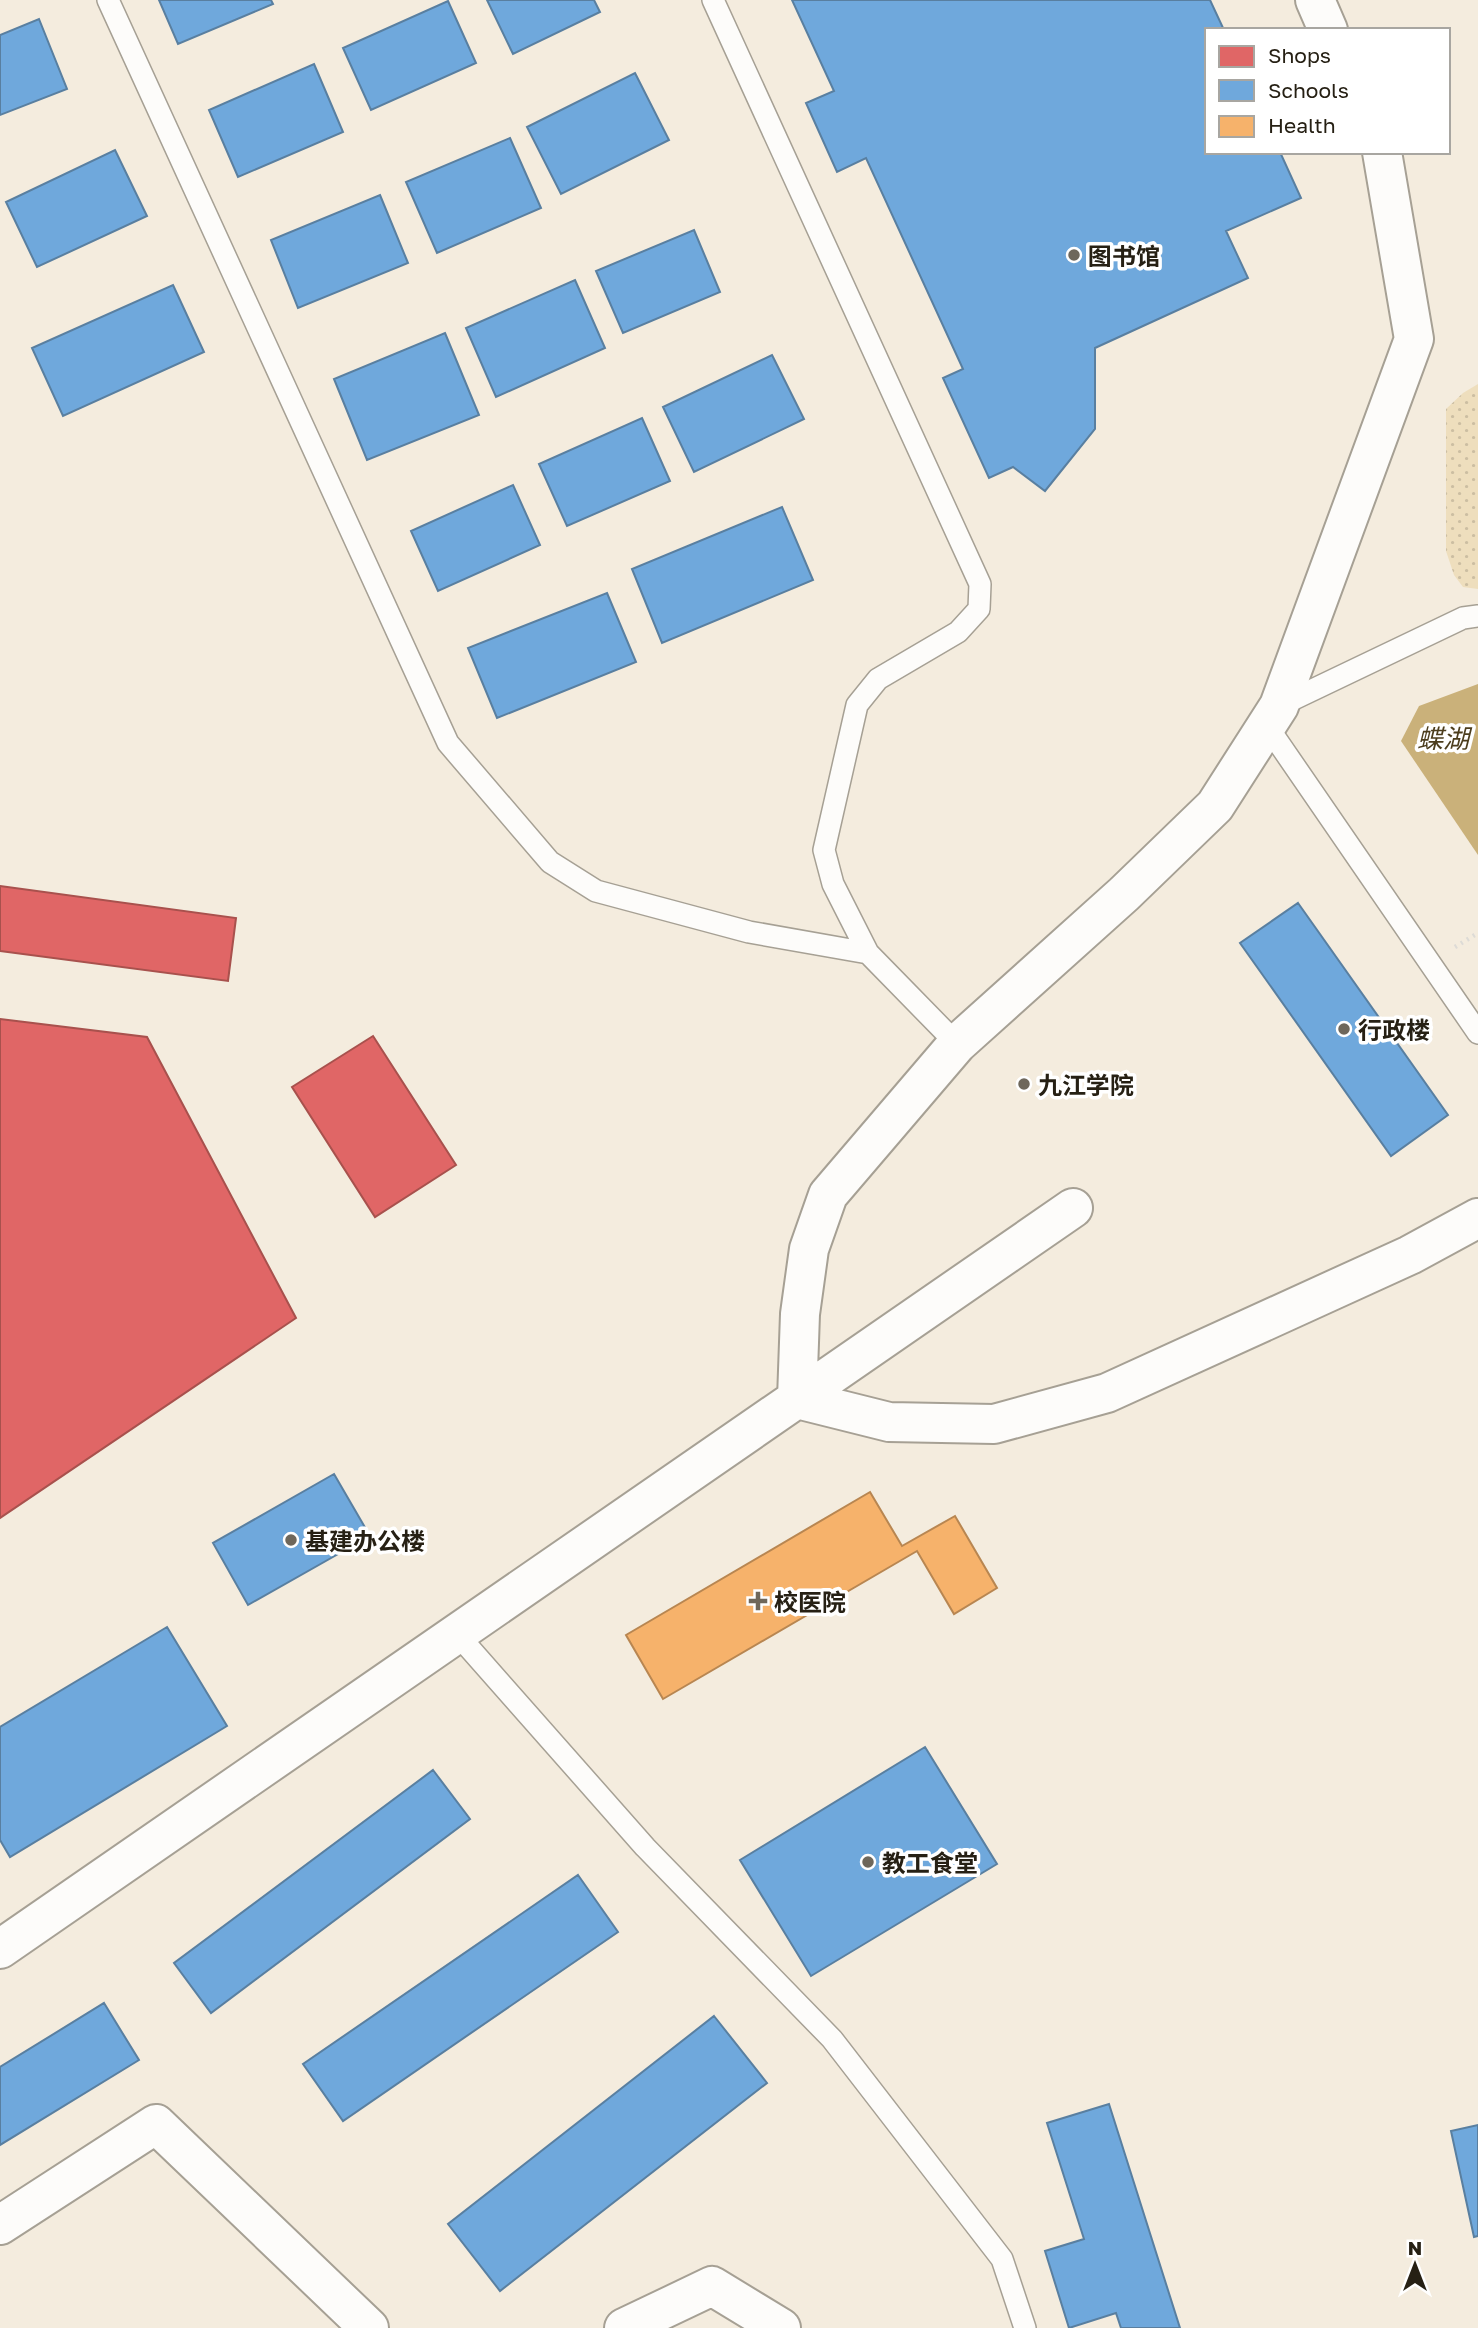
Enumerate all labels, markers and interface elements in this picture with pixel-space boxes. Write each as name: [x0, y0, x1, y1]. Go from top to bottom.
legend: [1205, 28, 1450, 154]
text: Shops: [1268, 42, 1331, 68]
text: Schools: [1268, 77, 1349, 103]
text: Health: [1268, 112, 1336, 138]
place label: 图书馆: [1088, 241, 1160, 270]
marker: 图书馆: [1066, 247, 1082, 263]
water label: 蝶湖: [1417, 723, 1473, 754]
place label: 行政楼: [1358, 1015, 1430, 1044]
marker: 行政楼: [1336, 1021, 1352, 1037]
place label: 九江学院: [1038, 1070, 1134, 1099]
marker: 九江学院: [1016, 1076, 1032, 1092]
place label: 基建办公楼: [305, 1526, 425, 1555]
marker: 基建办公楼: [283, 1532, 299, 1548]
place label: 校医院: [774, 1587, 846, 1616]
marker: 校医院: [748, 1591, 768, 1611]
place label: 教工食堂: [882, 1848, 978, 1877]
marker: 教工食堂: [860, 1854, 876, 1870]
north arrow: [1380, 2230, 1450, 2300]
text: N: [1408, 2236, 1422, 2259]

